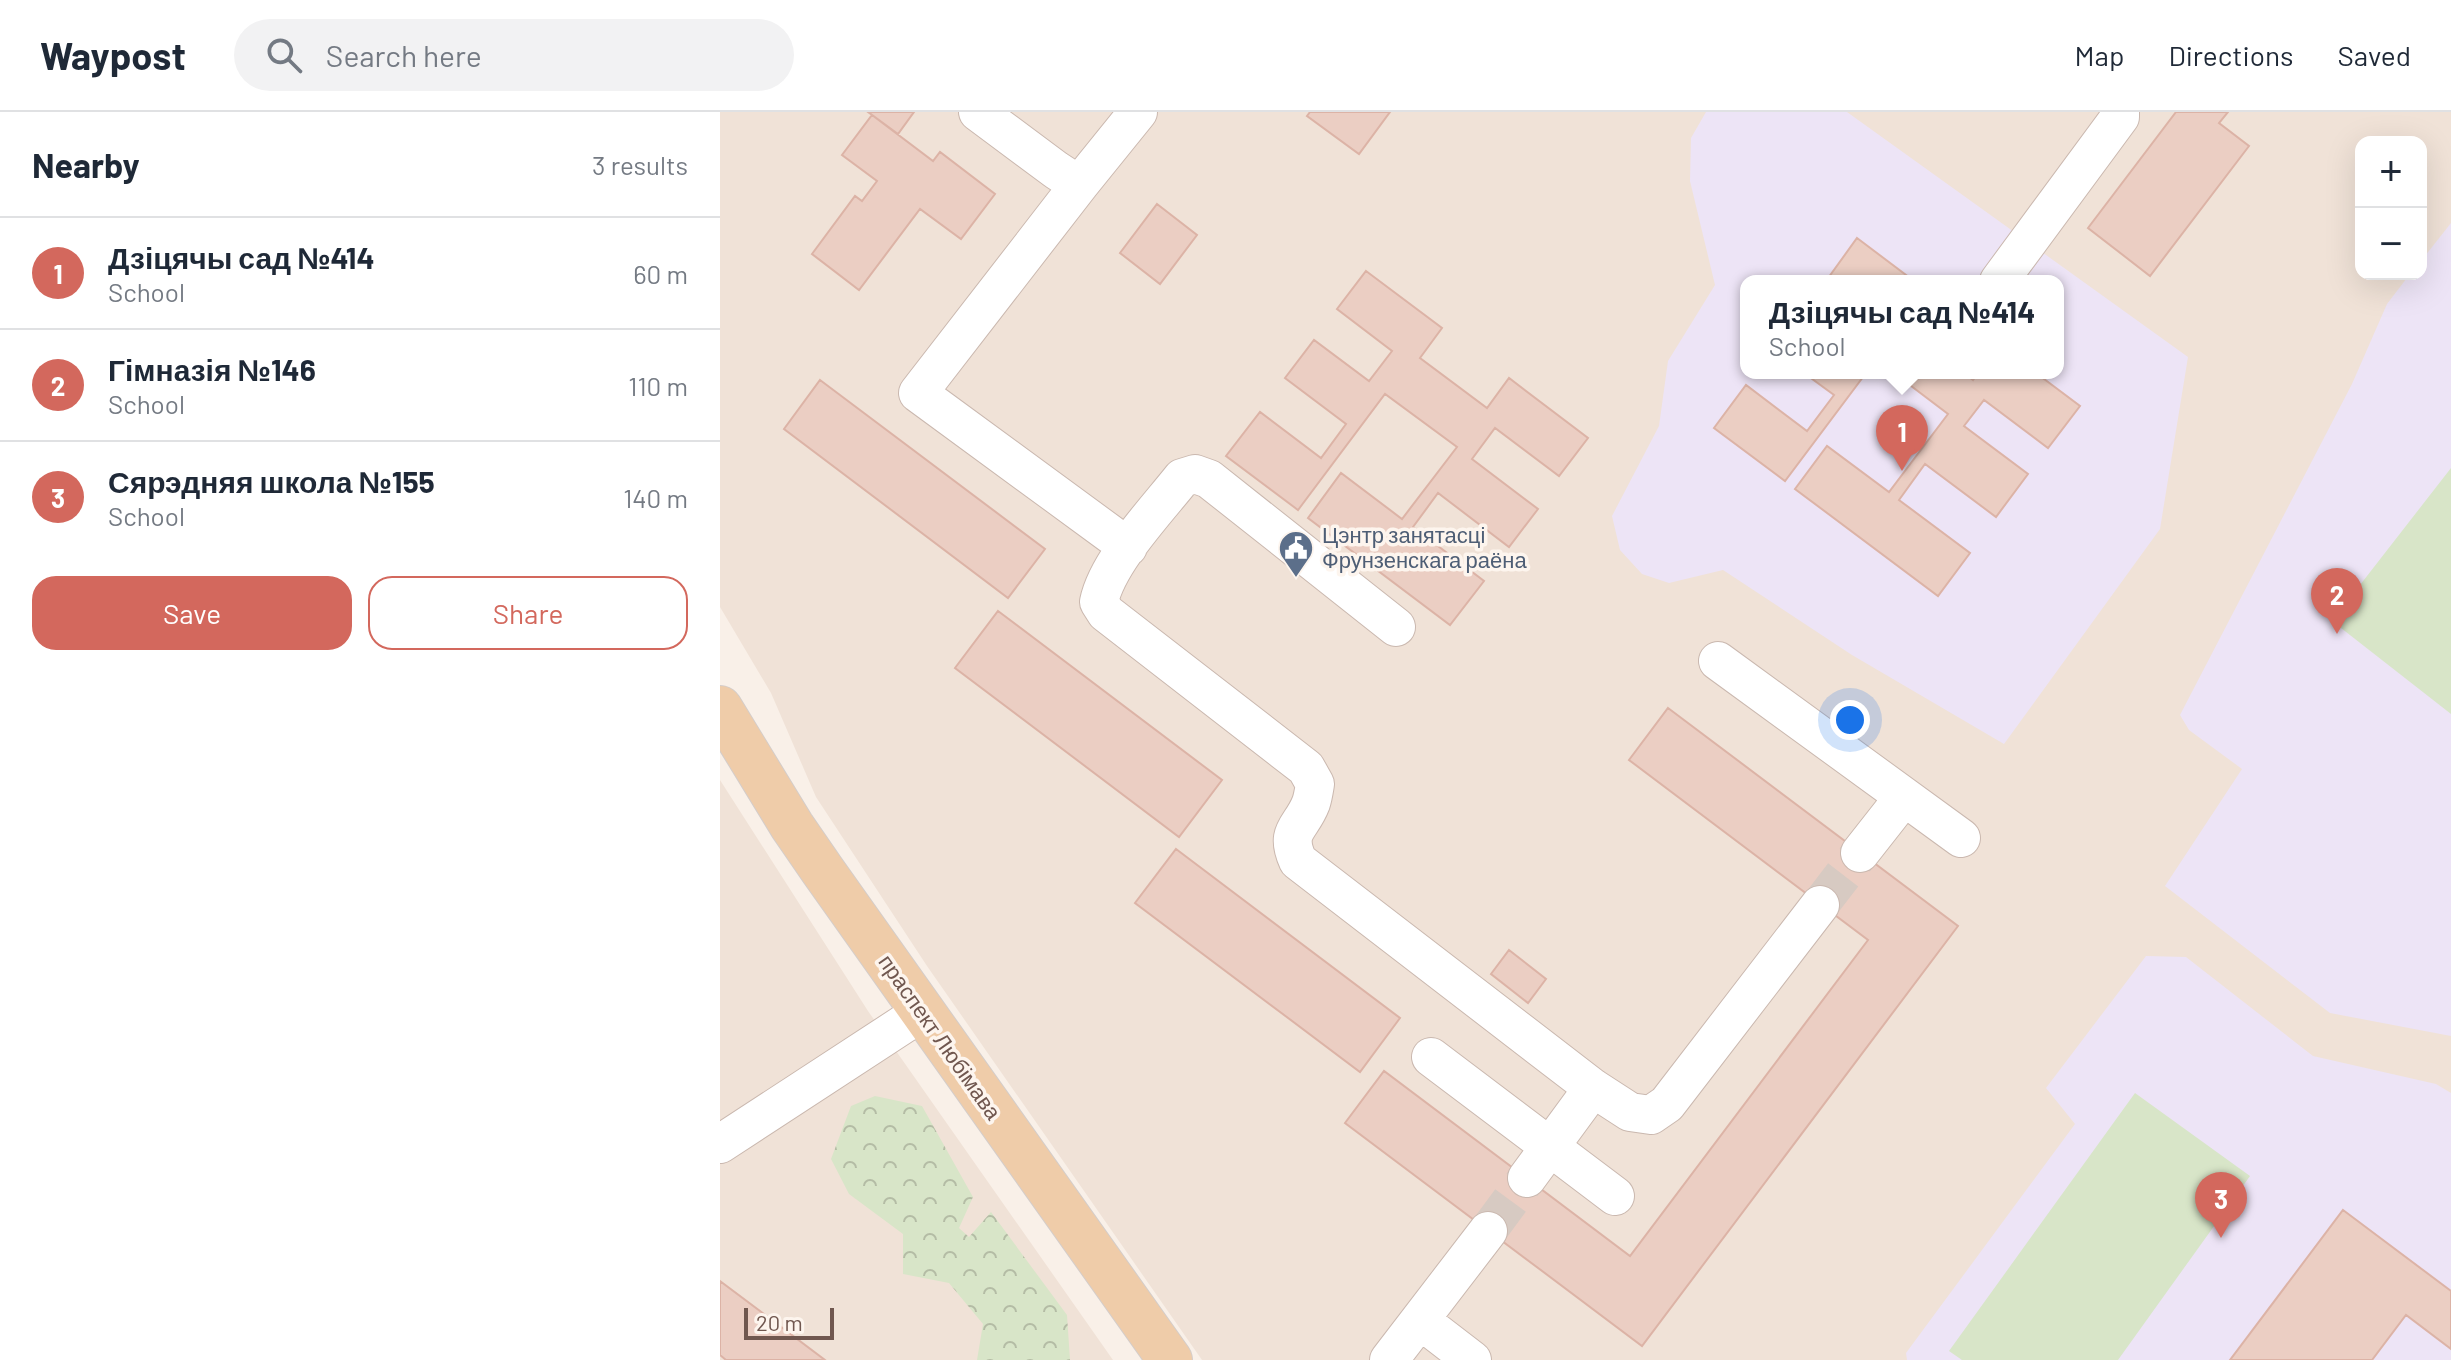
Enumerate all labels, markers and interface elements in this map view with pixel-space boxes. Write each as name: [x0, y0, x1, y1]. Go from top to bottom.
search box: [234, 19, 794, 91]
text: Waypost: [40, 32, 186, 78]
icon: search: [262, 33, 306, 77]
text: Search here: [326, 37, 482, 73]
text: Map: [2075, 38, 2124, 72]
text: Directions: [2168, 38, 2294, 72]
text: Saved: [2338, 38, 2411, 72]
map controls: [2355, 136, 2427, 280]
button: +: [2355, 136, 2427, 208]
text: Nearby: [32, 144, 140, 185]
text: 3 results: [592, 149, 688, 180]
button: −: [2355, 208, 2427, 280]
text: Дзіцячы сад №414: [108, 239, 375, 275]
text: 1: [53, 258, 63, 289]
text: 60 m: [633, 258, 688, 289]
popup: [1740, 275, 2064, 379]
text: School: [108, 276, 185, 307]
text: Дзіцячы сад №414: [1769, 293, 2035, 329]
text: School: [1769, 330, 1846, 361]
text: Гімназія №146: [108, 351, 316, 387]
text: 2: [51, 370, 65, 401]
text: 110 m: [628, 370, 688, 401]
text: School: [108, 388, 185, 419]
pin: 1: [1876, 405, 1928, 471]
text: Сярэдняя школа №155: [108, 463, 435, 499]
text: 3: [51, 482, 65, 513]
text: 140 m: [623, 482, 688, 513]
text: School: [108, 500, 185, 531]
place label: Цэнтр занятасці Фрунзенскага раёна: [1322, 521, 1527, 573]
public building icon: Цэнтр занятасці Фрунзенскага раёна: [1277, 529, 1315, 579]
pin: 2: [2311, 568, 2363, 634]
button: Save: [32, 576, 352, 650]
button: Share: [368, 576, 688, 650]
your location: [1830, 700, 1870, 740]
street label: праспект Любімава: [873, 949, 1008, 1125]
pin: 3: [2195, 1172, 2247, 1238]
scale bar: [744, 1304, 834, 1340]
text: 20 m: [756, 1309, 803, 1335]

